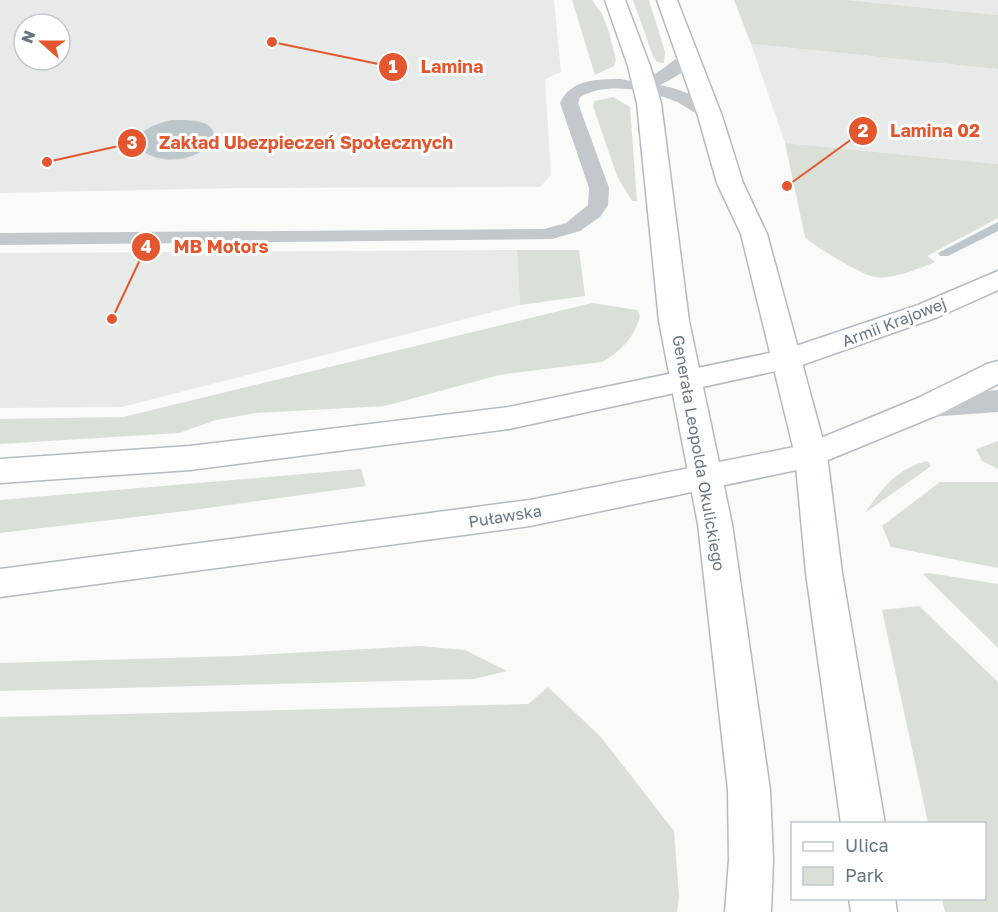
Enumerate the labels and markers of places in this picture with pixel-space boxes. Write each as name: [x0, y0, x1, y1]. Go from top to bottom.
callout: Lamina: [378, 49, 495, 85]
callout: Lamina 02: [848, 113, 992, 149]
callout: Zakład Ubezpieczeń Społecznych: [117, 125, 465, 161]
callout: MB Motors: [131, 229, 280, 265]

